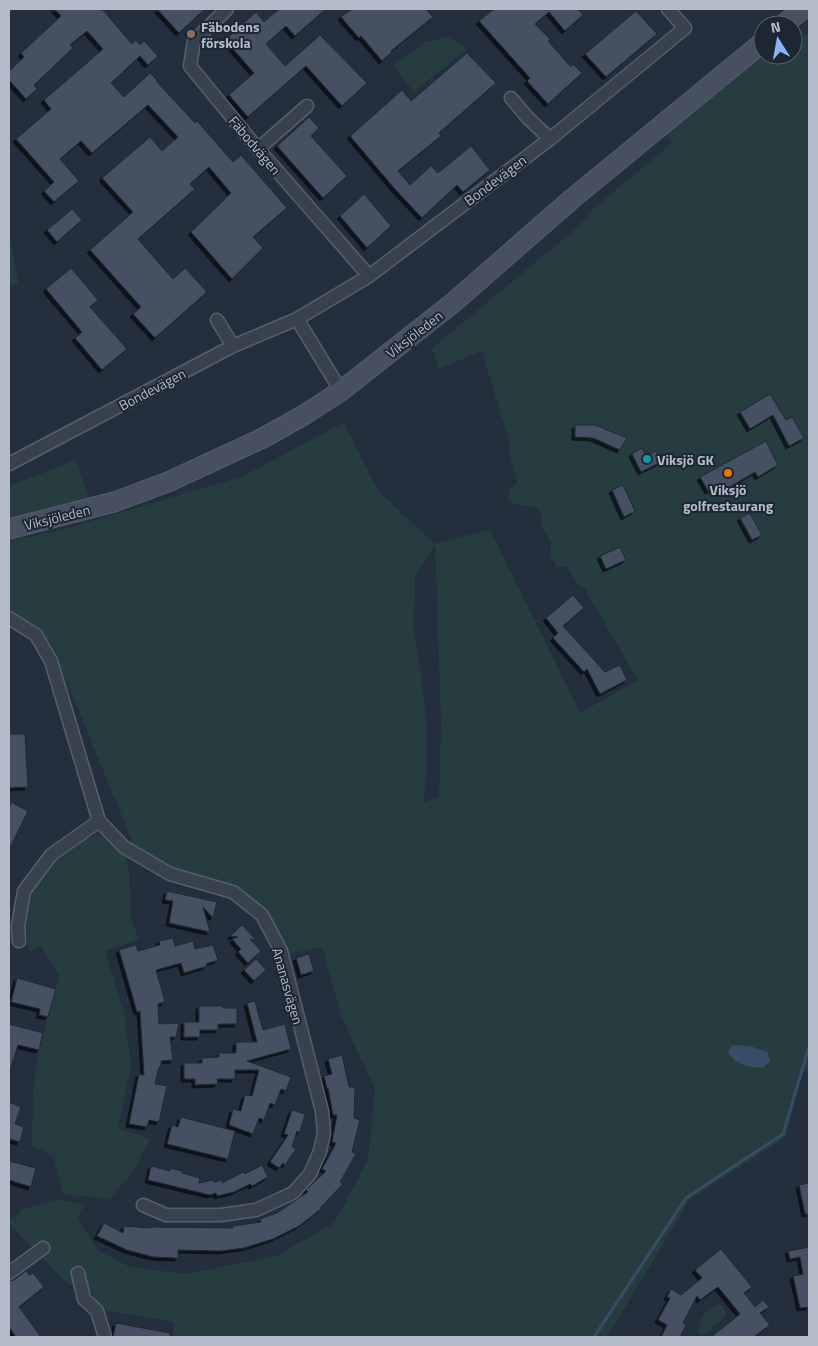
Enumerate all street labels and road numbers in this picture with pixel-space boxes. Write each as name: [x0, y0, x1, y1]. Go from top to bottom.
street label: Fäbodvägen: [224, 111, 286, 179]
street label: Bondevägen: [459, 150, 531, 210]
street label: Viksjöleden: [381, 305, 447, 363]
street label: Bondevägen: [115, 363, 189, 415]
street label: Viksjöleden: [22, 499, 92, 535]
street label: Ananasvägen: [267, 945, 309, 1027]

